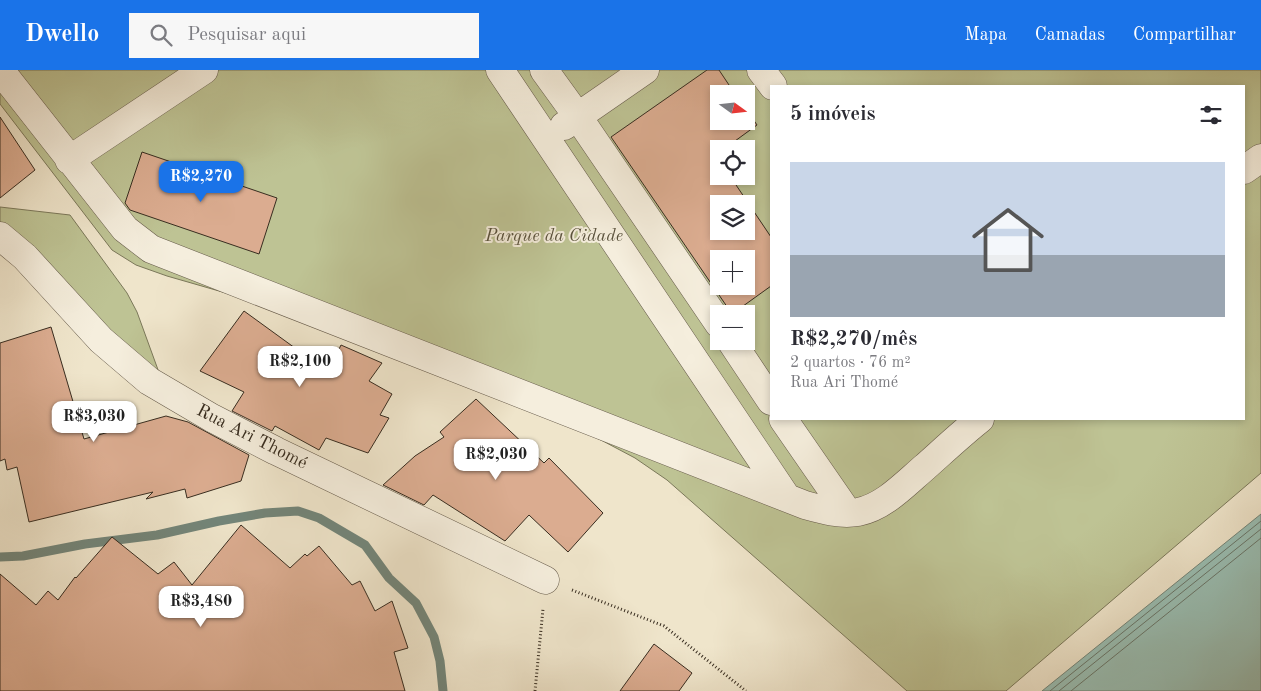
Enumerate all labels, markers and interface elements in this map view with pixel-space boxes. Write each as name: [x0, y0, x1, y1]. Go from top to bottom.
search box: [129, 13, 479, 58]
icon: search: [147, 21, 175, 49]
text: Dwello: [25, 23, 99, 47]
text: Pesquisar aqui: [187, 26, 306, 45]
text: Mapa: [965, 26, 1007, 44]
text: Camadas: [1035, 26, 1105, 44]
text: Compartilhar: [1133, 26, 1236, 44]
north arrow: [710, 85, 755, 130]
map controls: [710, 85, 755, 350]
icon: filters: [1197, 101, 1225, 129]
text: 5 imóveis: [790, 104, 875, 125]
button: locate: [710, 140, 755, 185]
pin: R$2,270: [155, 160, 247, 203]
text: R$2,270: [170, 169, 232, 185]
button: layers: [710, 195, 755, 240]
icon: home: [963, 195, 1053, 285]
park label: Parque da Cidade: [484, 227, 623, 245]
button: +: [710, 250, 755, 295]
button: −: [710, 305, 755, 350]
text: R$2,270/mês: [790, 329, 917, 350]
pin: R$2,100: [254, 346, 346, 388]
text: R$2,100: [269, 354, 331, 370]
text: 2 quartos · 76 m²: [790, 355, 911, 371]
text: Rua Ari Thomé: [790, 375, 898, 391]
pin: R$3,030: [48, 400, 140, 443]
street label: Rua Ari Thomé: [194, 401, 310, 473]
text: R$3,030: [63, 409, 125, 425]
pin: R$2,030: [450, 438, 542, 481]
text: R$2,030: [465, 447, 527, 463]
pin: R$3,480: [155, 586, 247, 628]
text: R$3,480: [170, 594, 232, 610]

